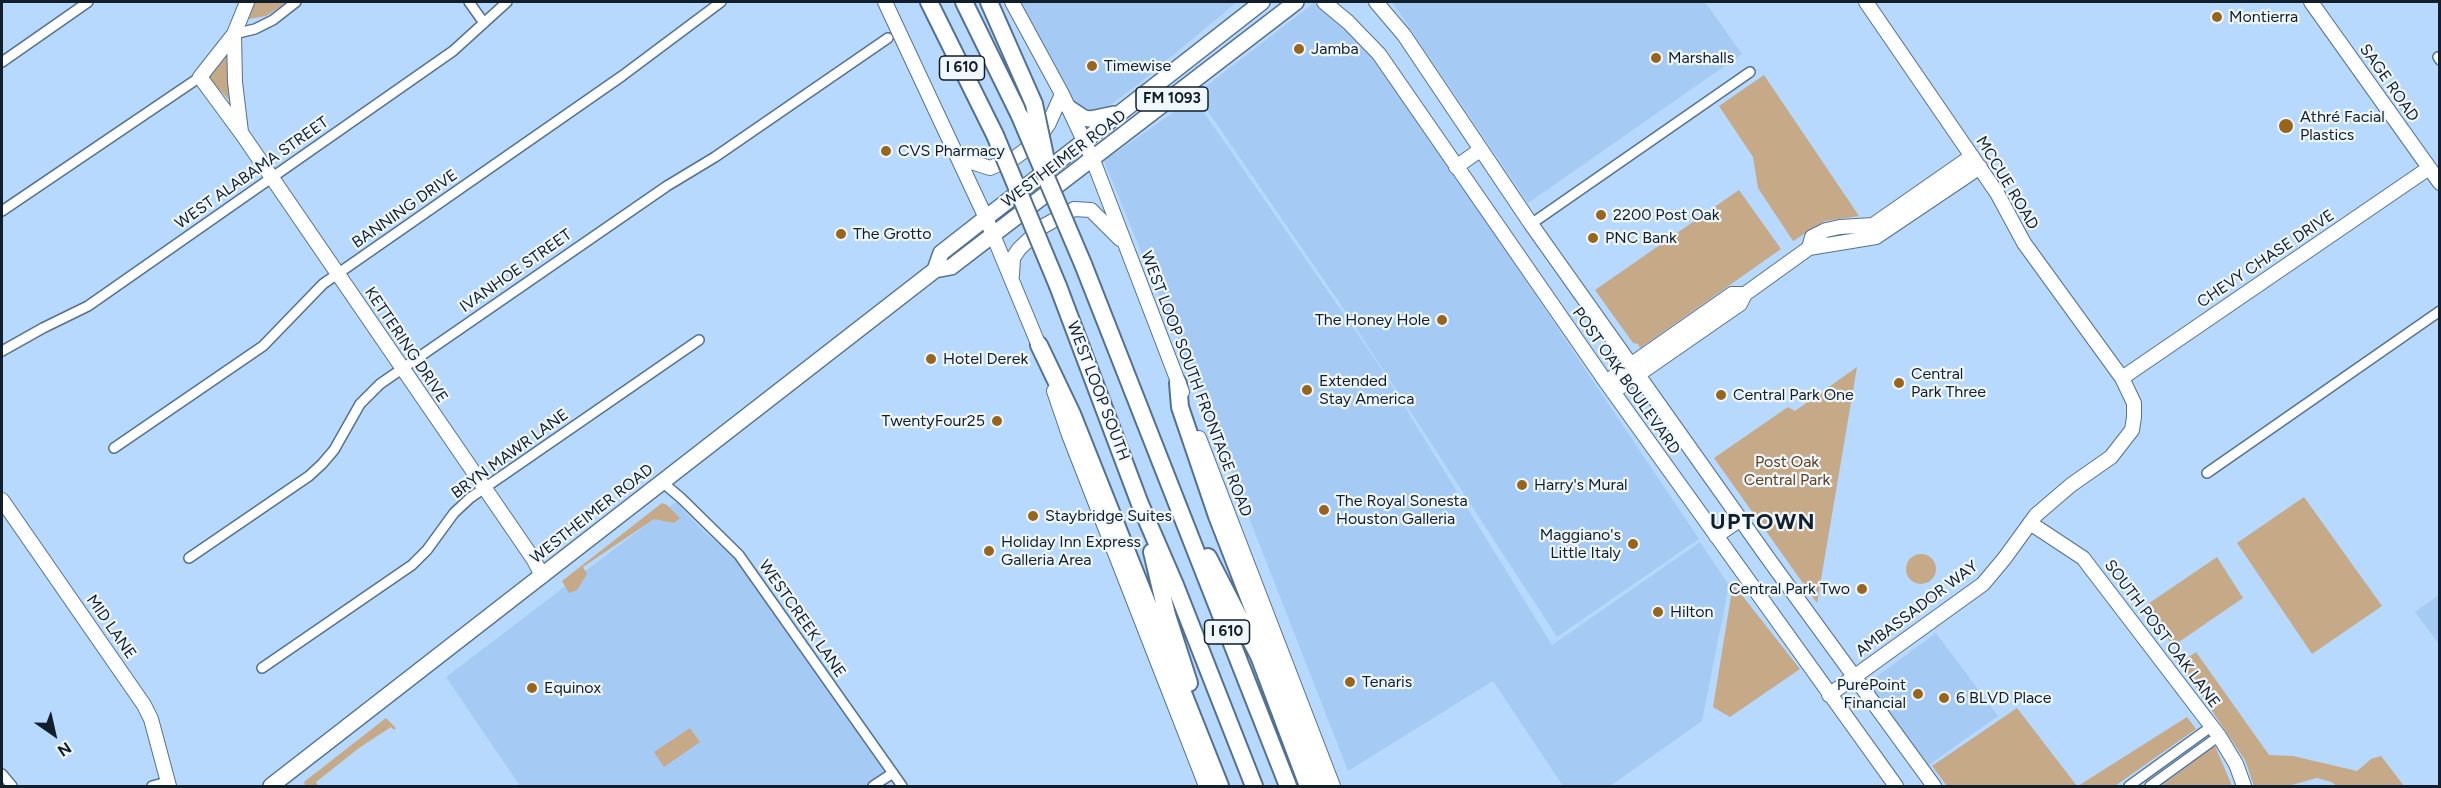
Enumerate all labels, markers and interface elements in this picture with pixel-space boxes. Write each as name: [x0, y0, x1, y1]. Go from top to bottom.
place label: Montierra: [2229, 7, 2298, 27]
marker: Montierra: [2210, 10, 2224, 24]
place label: Jamba: [1311, 39, 1359, 59]
street label: SAGE ROAD: [2355, 41, 2423, 125]
marker: Jamba: [1292, 42, 1306, 56]
place label: Marshalls: [1668, 48, 1734, 68]
marker: Marshalls: [1649, 51, 1663, 65]
road number: I 610: [940, 56, 984, 80]
place label: Timewise: [1104, 56, 1171, 76]
marker: Timewise: [1085, 59, 1099, 73]
road number: FM 1093: [1136, 87, 1208, 111]
street label: WESTHEIMER ROAD: [998, 106, 1130, 212]
place label: Athré Facial Plastics: [2300, 107, 2385, 145]
street label: WEST ALABAMA STREET: [172, 113, 332, 233]
marker: Athré Facial Plastics: [2277, 117, 2295, 135]
street label: MCCUE ROAD: [1972, 133, 2042, 233]
place label: CVS Pharmacy: [898, 141, 1005, 161]
marker: CVS Pharmacy: [879, 144, 893, 158]
street label: BANNING DRIVE: [349, 166, 461, 252]
place label: 2200 Post Oak: [1613, 205, 1720, 225]
street label: CHEVY CHASE DRIVE: [2194, 206, 2338, 312]
marker: 2200 Post Oak: [1594, 208, 1608, 222]
place label: The Grotto: [853, 224, 932, 244]
street label: IVANHOE STREET: [456, 225, 576, 317]
marker: The Grotto: [834, 227, 848, 241]
place label: PNC Bank: [1605, 228, 1677, 248]
marker: PNC Bank: [1586, 231, 1600, 245]
street label: WEST LOOP SOUTH FRONTAGE ROAD: [1136, 248, 1256, 520]
street label: KETTERING DRIVE: [360, 284, 452, 406]
street label: POST OAK BOULEVARD: [1568, 304, 1684, 458]
place label: The Honey Hole: [1315, 310, 1430, 330]
marker: The Honey Hole: [1435, 313, 1449, 327]
street label: WEST LOOP SOUTH: [1063, 319, 1133, 463]
place label: Hotel Derek: [943, 349, 1028, 369]
marker: Hotel Derek: [924, 352, 938, 366]
place label: Central Park Three: [1911, 364, 1986, 402]
place label: Extended Stay America: [1319, 371, 1414, 409]
marker: Central Park Three: [1892, 376, 1906, 390]
marker: Extended Stay America: [1300, 383, 1314, 397]
place label: Central Park One: [1733, 385, 1854, 405]
marker: Central Park One: [1714, 388, 1728, 402]
street label: BRYN MAWR LANE: [448, 405, 572, 503]
place label: TwentyFour25: [882, 411, 985, 431]
marker: TwentyFour25: [990, 414, 1004, 428]
park label: Post Oak Central Park: [1744, 452, 1830, 490]
street label: WESTHEIMER ROAD: [527, 460, 657, 568]
place label: Harry's Mural: [1534, 475, 1628, 495]
marker: Harry's Mural: [1515, 478, 1529, 492]
place label: The Royal Sonesta Houston Galleria: [1336, 491, 1468, 529]
marker: The Royal Sonesta Houston Galleria: [1317, 503, 1331, 517]
place label: Staybridge Suites: [1045, 506, 1172, 526]
marker: Staybridge Suites: [1026, 509, 1040, 523]
district label: UPTOWN: [1710, 510, 1816, 536]
place label: Maggiano's Little Italy: [1540, 525, 1621, 563]
place label: Holiday Inn Express Galleria Area: [1001, 532, 1141, 570]
marker: Maggiano's Little Italy: [1626, 537, 1640, 551]
marker: Holiday Inn Express Galleria Area: [982, 544, 996, 558]
street label: SOUTH POST OAK LANE: [2100, 556, 2224, 712]
street label: WESTCREEK LANE: [754, 557, 850, 681]
street label: AMBASSADOR WAY: [1852, 557, 1982, 661]
place label: Central Park Two: [1729, 579, 1850, 599]
marker: Central Park Two: [1855, 582, 1869, 596]
street label: MID LANE: [82, 591, 140, 663]
place label: Hilton: [1670, 602, 1713, 622]
marker: Hilton: [1651, 605, 1665, 619]
road number: I 610: [1204, 620, 1250, 644]
place label: Tenaris: [1362, 672, 1412, 692]
marker: Tenaris: [1343, 675, 1357, 689]
place label: PurePoint Financial: [1837, 675, 1906, 713]
place label: Equinox: [544, 678, 601, 698]
marker: Equinox: [525, 681, 539, 695]
marker: PurePoint Financial: [1911, 687, 1925, 701]
place label: 6 BLVD Place: [1956, 688, 2051, 708]
marker: 6 BLVD Place: [1937, 691, 1951, 705]
north arrow: [24, 704, 84, 764]
text: N: [54, 738, 75, 761]

